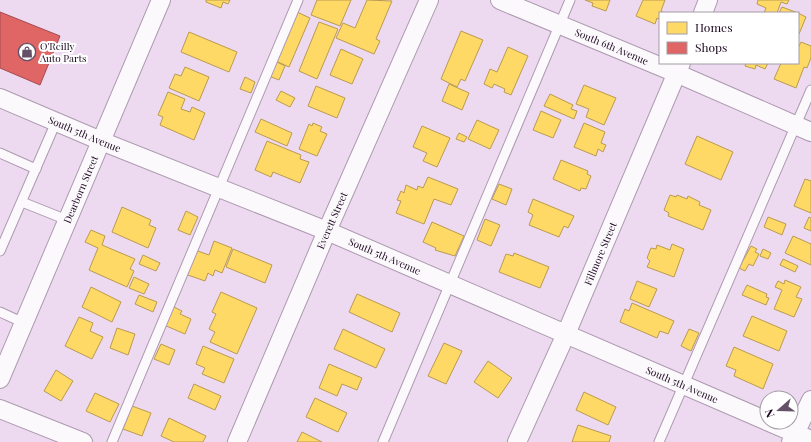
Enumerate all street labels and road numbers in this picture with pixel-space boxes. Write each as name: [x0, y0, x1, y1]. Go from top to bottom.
street label: South 6th Avenue: [573, 25, 651, 68]
street label: South 5th Avenue: [46, 112, 123, 155]
street label: Dearborn Street: [60, 153, 101, 225]
street label: Everett Street: [313, 189, 351, 251]
street label: Fillmore Street: [581, 219, 620, 287]
street label: South 5th Avenue: [346, 234, 423, 278]
street label: South 5th Avenue: [644, 363, 721, 406]

